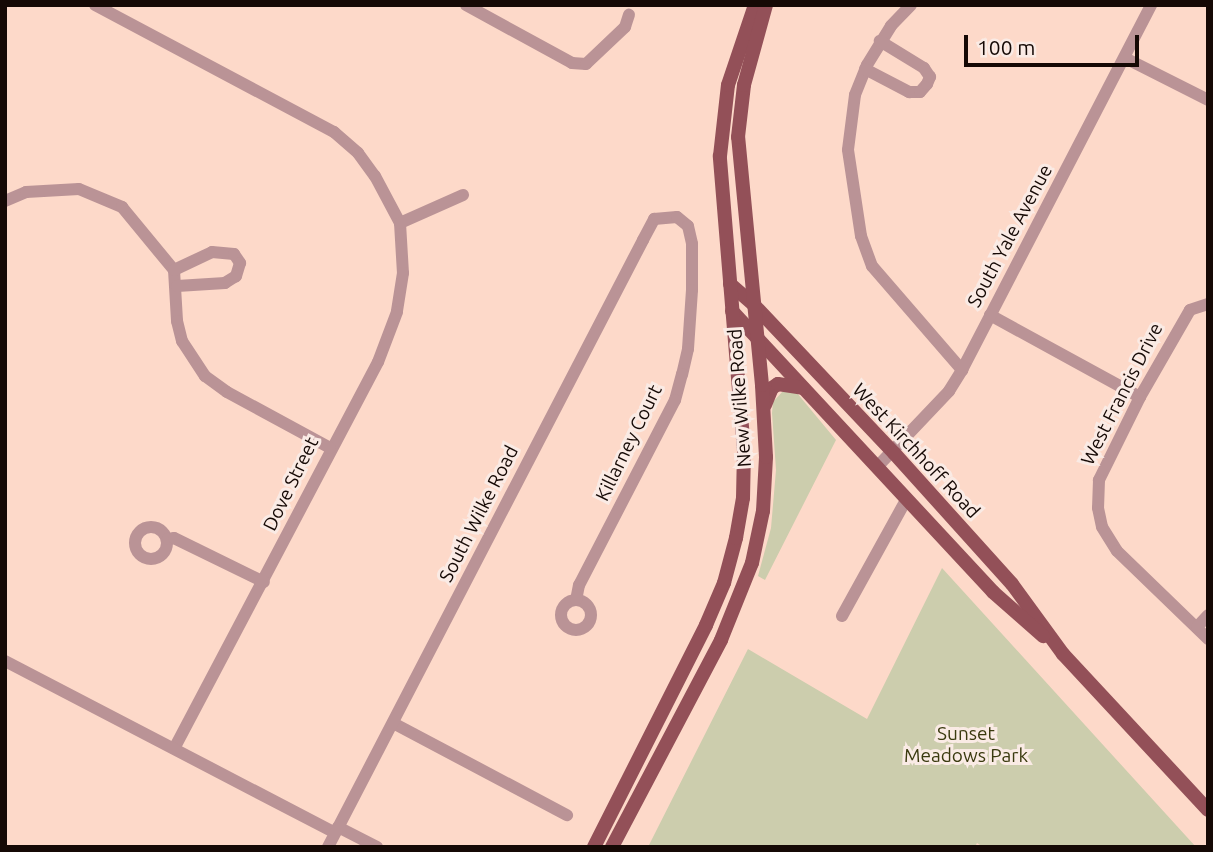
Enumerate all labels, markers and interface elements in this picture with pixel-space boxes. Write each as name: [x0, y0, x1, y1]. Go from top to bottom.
scale bar: [968, 21, 1143, 65]
text: 100 m: [977, 35, 1035, 59]
street label: South Yale Avenue: [963, 161, 1057, 311]
street label: West Francis Drive: [1076, 319, 1168, 469]
street label: New Wilke Road: [724, 328, 756, 468]
street label: West Kirchhoff Road: [848, 379, 984, 523]
street label: Killarney Court: [591, 381, 667, 505]
street label: Dove Street: [258, 433, 324, 535]
street label: South Wilke Road: [435, 442, 523, 586]
park label: Sunset Meadows Park: [904, 723, 1028, 767]

